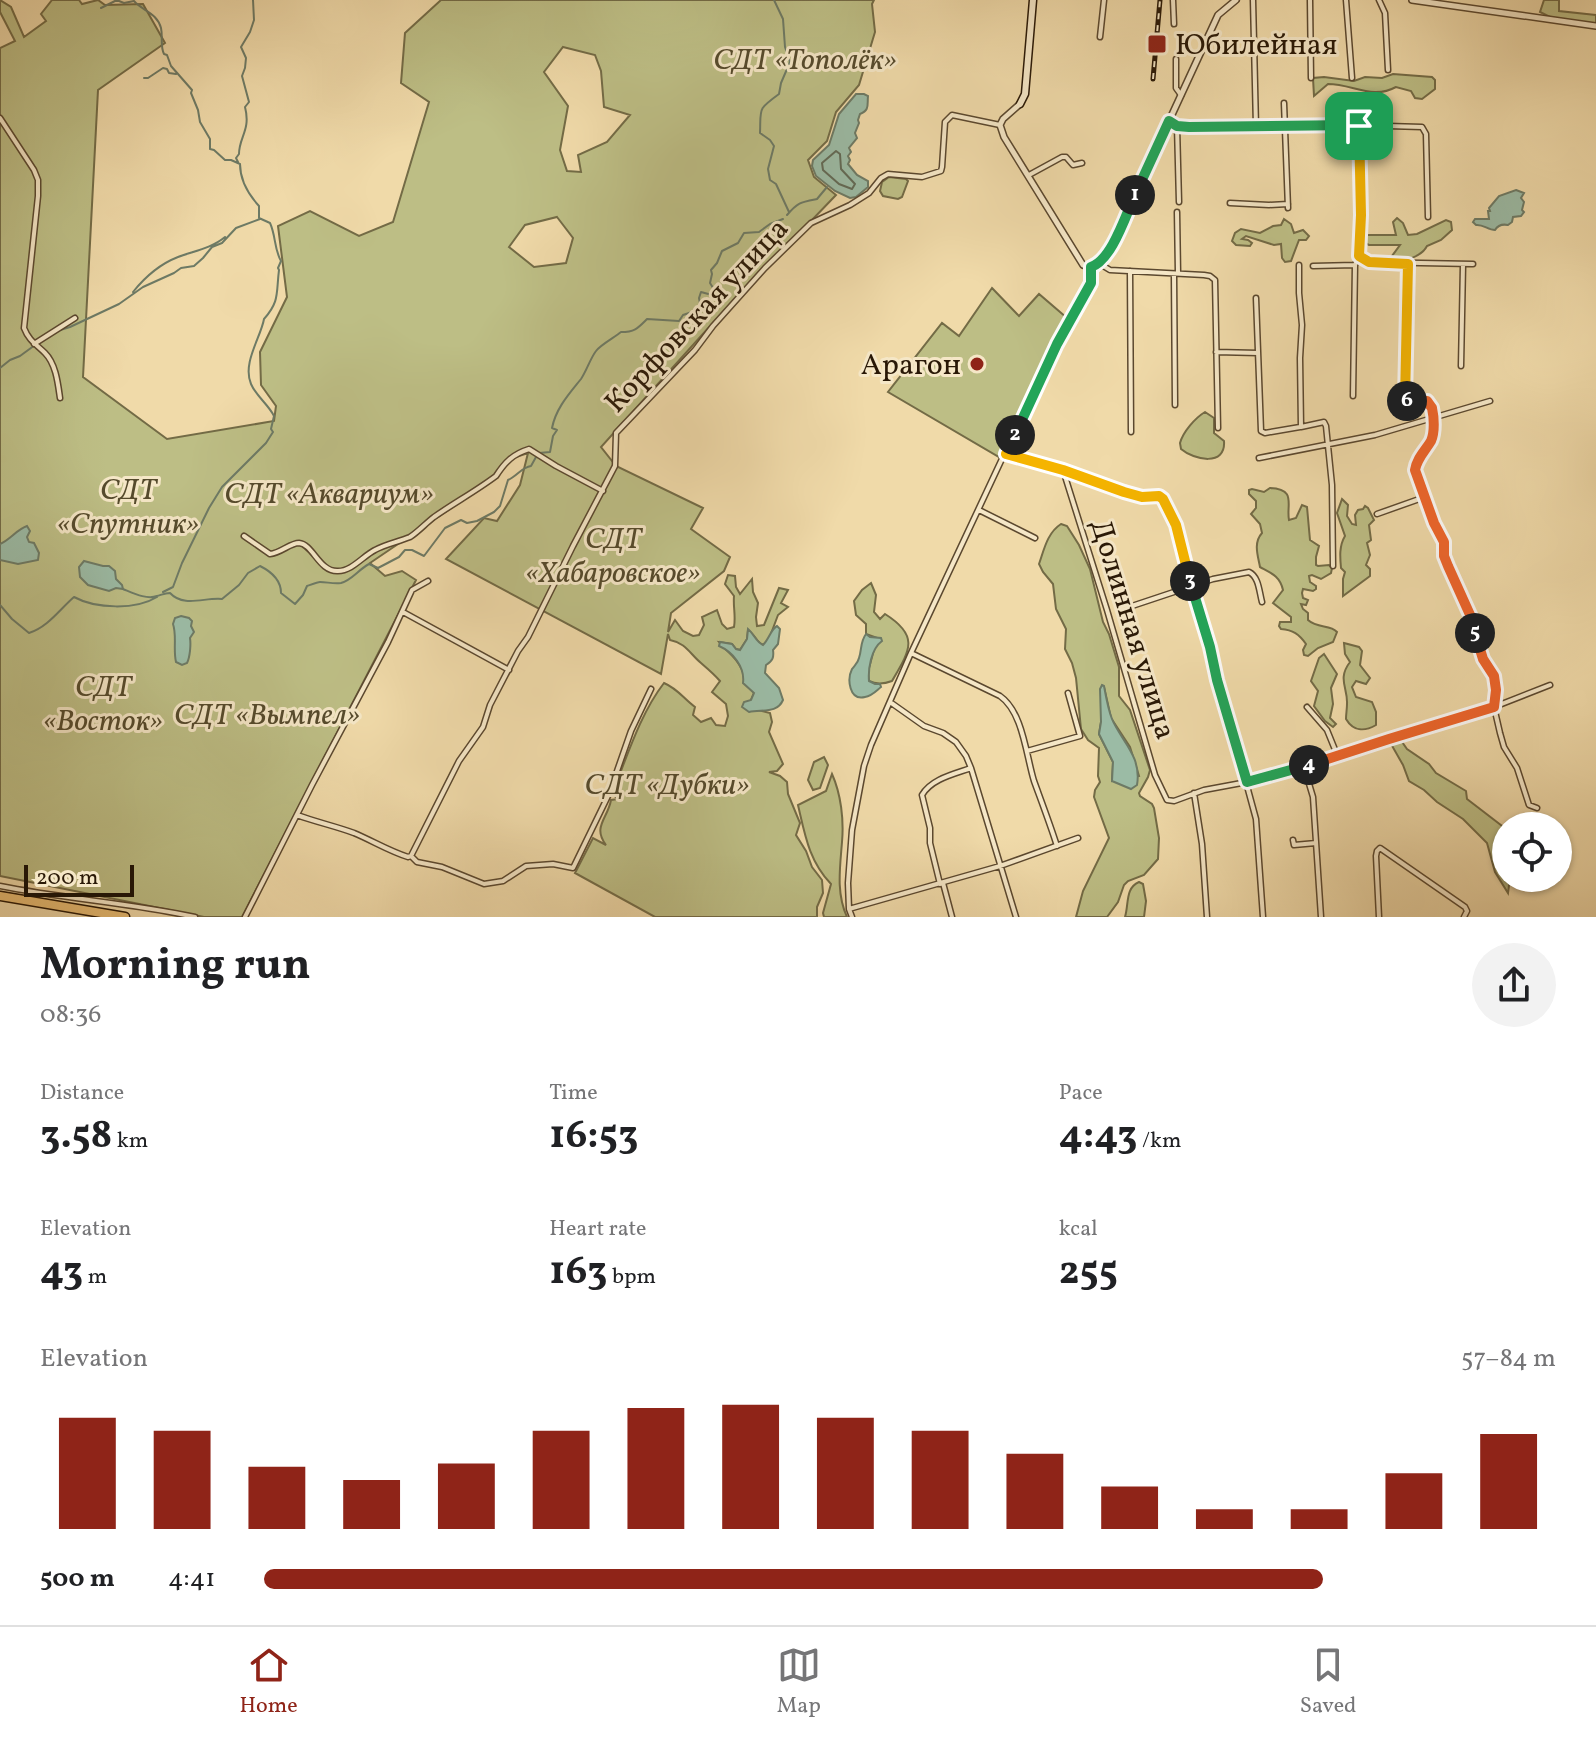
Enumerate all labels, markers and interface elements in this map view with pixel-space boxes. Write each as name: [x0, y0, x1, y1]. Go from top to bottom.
place label: Юбилейная: [1175, 25, 1337, 67]
marker: Юбилейная: [1146, 33, 1168, 55]
park label: СДТ «Тополёк»: [713, 40, 897, 82]
pin: [1325, 92, 1393, 160]
icon: arrive: [1337, 104, 1381, 148]
pin: 1: [1115, 175, 1155, 215]
text: 1: [1131, 179, 1139, 210]
street label: Корфовская улица: [596, 210, 799, 423]
place label: Арагон: [861, 345, 961, 387]
marker: Арагон: [968, 355, 986, 373]
pin: 6: [1387, 381, 1427, 421]
text: 6: [1401, 385, 1413, 416]
pin: 2: [995, 415, 1035, 455]
text: 2: [1009, 419, 1021, 450]
park label: СДТ «Спутник»: [57, 470, 199, 546]
park label: СДТ «Аквариум»: [224, 474, 434, 516]
street label: Долинная улица: [1079, 514, 1186, 745]
park label: СДТ «Хабаровское»: [525, 519, 701, 595]
pin: 3: [1170, 561, 1210, 601]
text: 3: [1184, 565, 1196, 596]
pin: 5: [1455, 613, 1495, 653]
text: 5: [1470, 617, 1480, 648]
park label: СДТ «Восток»: [43, 667, 163, 743]
park label: СДТ «Вымпел»: [174, 695, 360, 737]
pin: 4: [1289, 745, 1329, 785]
text: 4: [1302, 749, 1316, 780]
park label: СДТ «Дубки»: [585, 765, 749, 807]
map controls: [1492, 812, 1572, 892]
button: locate: [1492, 812, 1572, 892]
scale bar: [24, 861, 134, 897]
text: 200 m: [36, 863, 98, 894]
text: Morning run: [40, 936, 311, 997]
button: share: [1472, 943, 1556, 1027]
text: 08:36: [40, 997, 101, 1033]
text: Distance: [40, 1078, 124, 1109]
text: Time: [549, 1078, 598, 1109]
text: Pace: [1059, 1078, 1103, 1109]
text: 3.58: [40, 1109, 112, 1165]
text: 16:53: [549, 1109, 638, 1165]
text: 4:43: [1059, 1109, 1138, 1165]
text: km: [112, 1126, 148, 1157]
text: /km: [1138, 1126, 1181, 1157]
text: Elevation: [40, 1214, 131, 1245]
text: Heart rate: [549, 1214, 646, 1245]
text: kcal: [1059, 1214, 1098, 1245]
text: 43: [40, 1245, 83, 1301]
text: 163: [549, 1245, 608, 1301]
text: 255: [1059, 1245, 1118, 1301]
text: m: [83, 1262, 107, 1293]
text: bpm: [608, 1262, 656, 1293]
text: Elevation: [40, 1341, 148, 1377]
text: 57–84 m: [1461, 1341, 1556, 1377]
text: 500 m: [40, 1561, 115, 1597]
text: 4:41: [168, 1561, 215, 1597]
tab: Home: [240, 1643, 298, 1722]
tab: Map: [777, 1643, 821, 1722]
tab: Saved: [1300, 1643, 1356, 1722]

